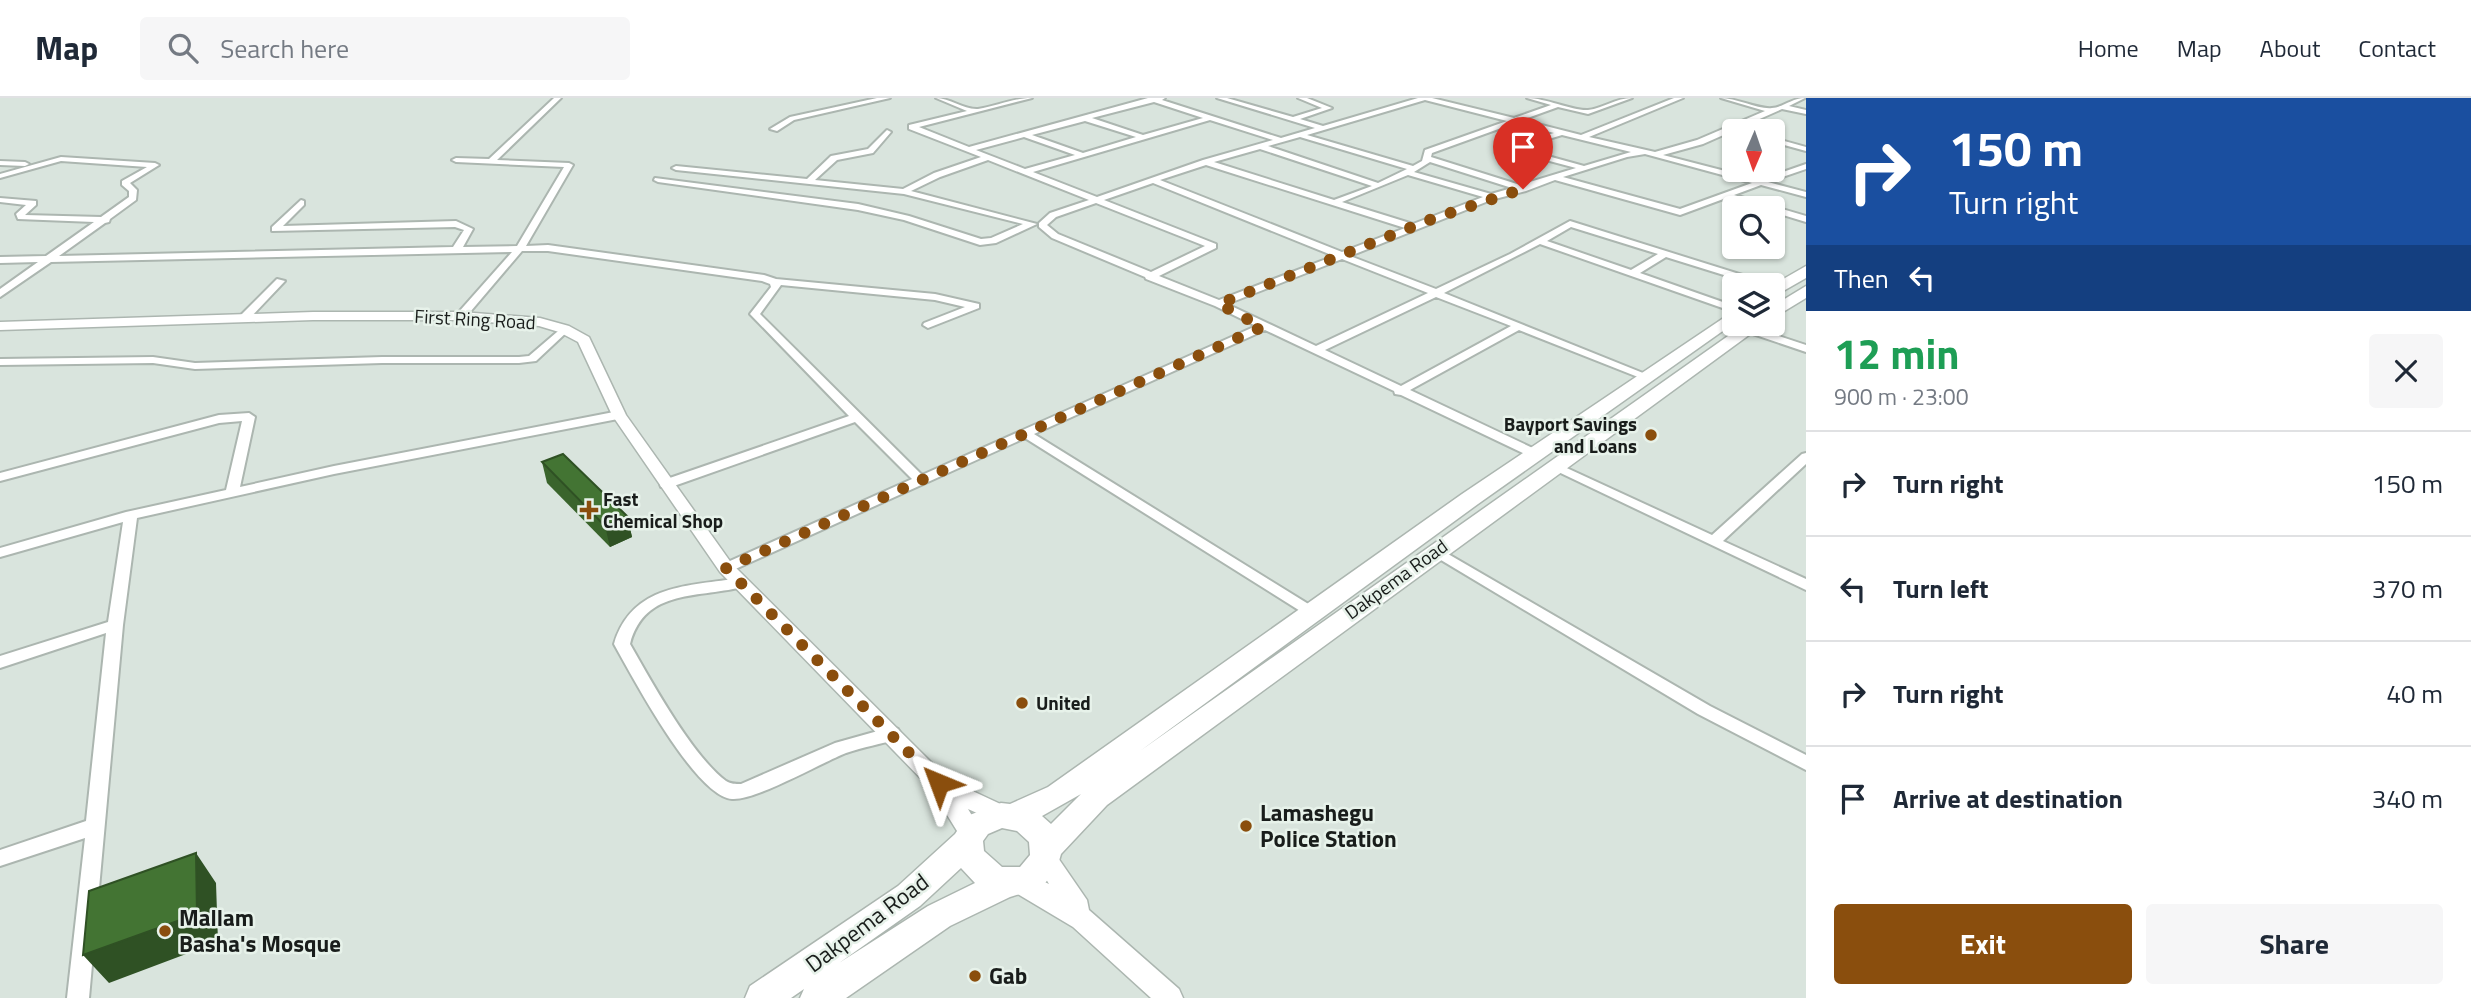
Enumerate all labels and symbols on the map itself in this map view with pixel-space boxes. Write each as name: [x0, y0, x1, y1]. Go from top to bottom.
pin: [1493, 117, 1553, 189]
north arrow: [1722, 119, 1785, 182]
street label: First Ring Road: [414, 301, 536, 336]
place label: Bayport Savings and Loans: [1504, 409, 1637, 460]
marker: Bayport Savings and Loans: [1643, 427, 1659, 443]
place label: Fast Chemical Shop: [603, 484, 723, 535]
marker: Fast Chemical Shop: [581, 502, 597, 518]
street label: Dakpema Road: [1338, 531, 1453, 626]
place label: United: [1036, 688, 1091, 717]
marker: United: [1014, 695, 1030, 711]
position arrow: [902, 746, 976, 820]
place label: Lamashegu Police Station: [1260, 795, 1397, 856]
marker: Lamashegu Police Station: [1238, 818, 1254, 834]
street label: Dakpema Road: [798, 864, 936, 981]
place label: Mallam Basha's Mosque: [179, 900, 341, 961]
marker: Mallam Basha's Mosque: [157, 923, 173, 939]
place label: Gab: [989, 958, 1027, 993]
marker: Gab: [967, 968, 983, 984]

